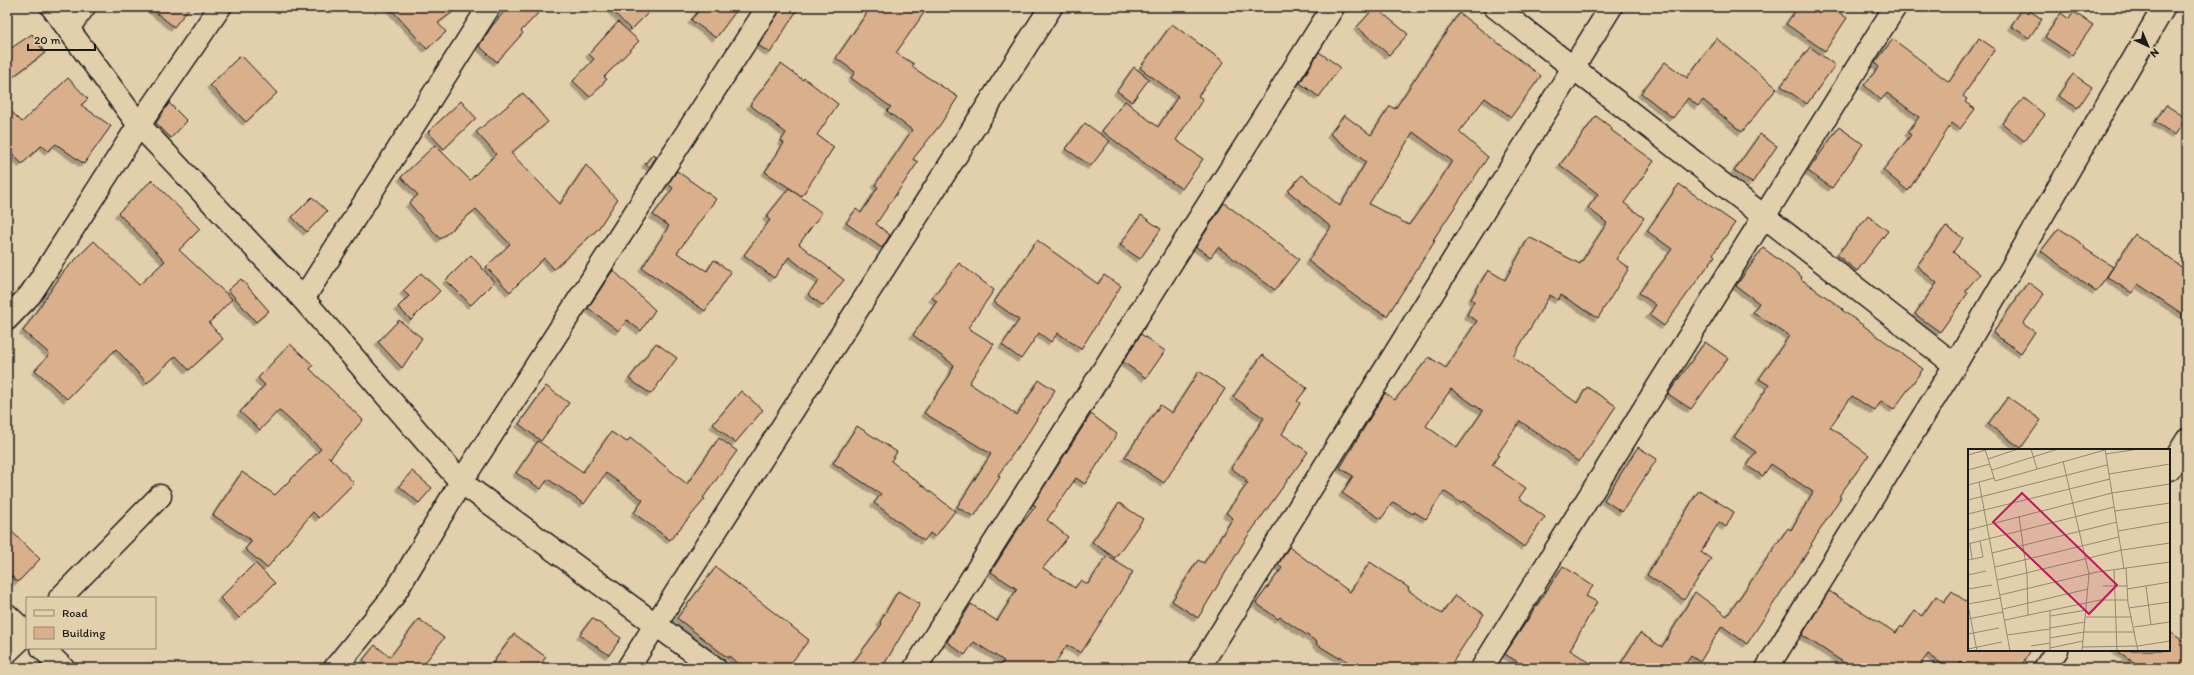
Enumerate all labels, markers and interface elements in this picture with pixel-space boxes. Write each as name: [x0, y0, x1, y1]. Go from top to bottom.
scale bar: [28, 26, 95, 52]
north arrow: [2128, 26, 2168, 66]
text: 20 m: [34, 33, 61, 47]
text: N: [2147, 46, 2162, 60]
inset map: [1968, 449, 2170, 651]
legend: [26, 597, 156, 649]
text: Road: [62, 606, 88, 620]
text: Building: [62, 626, 106, 640]

